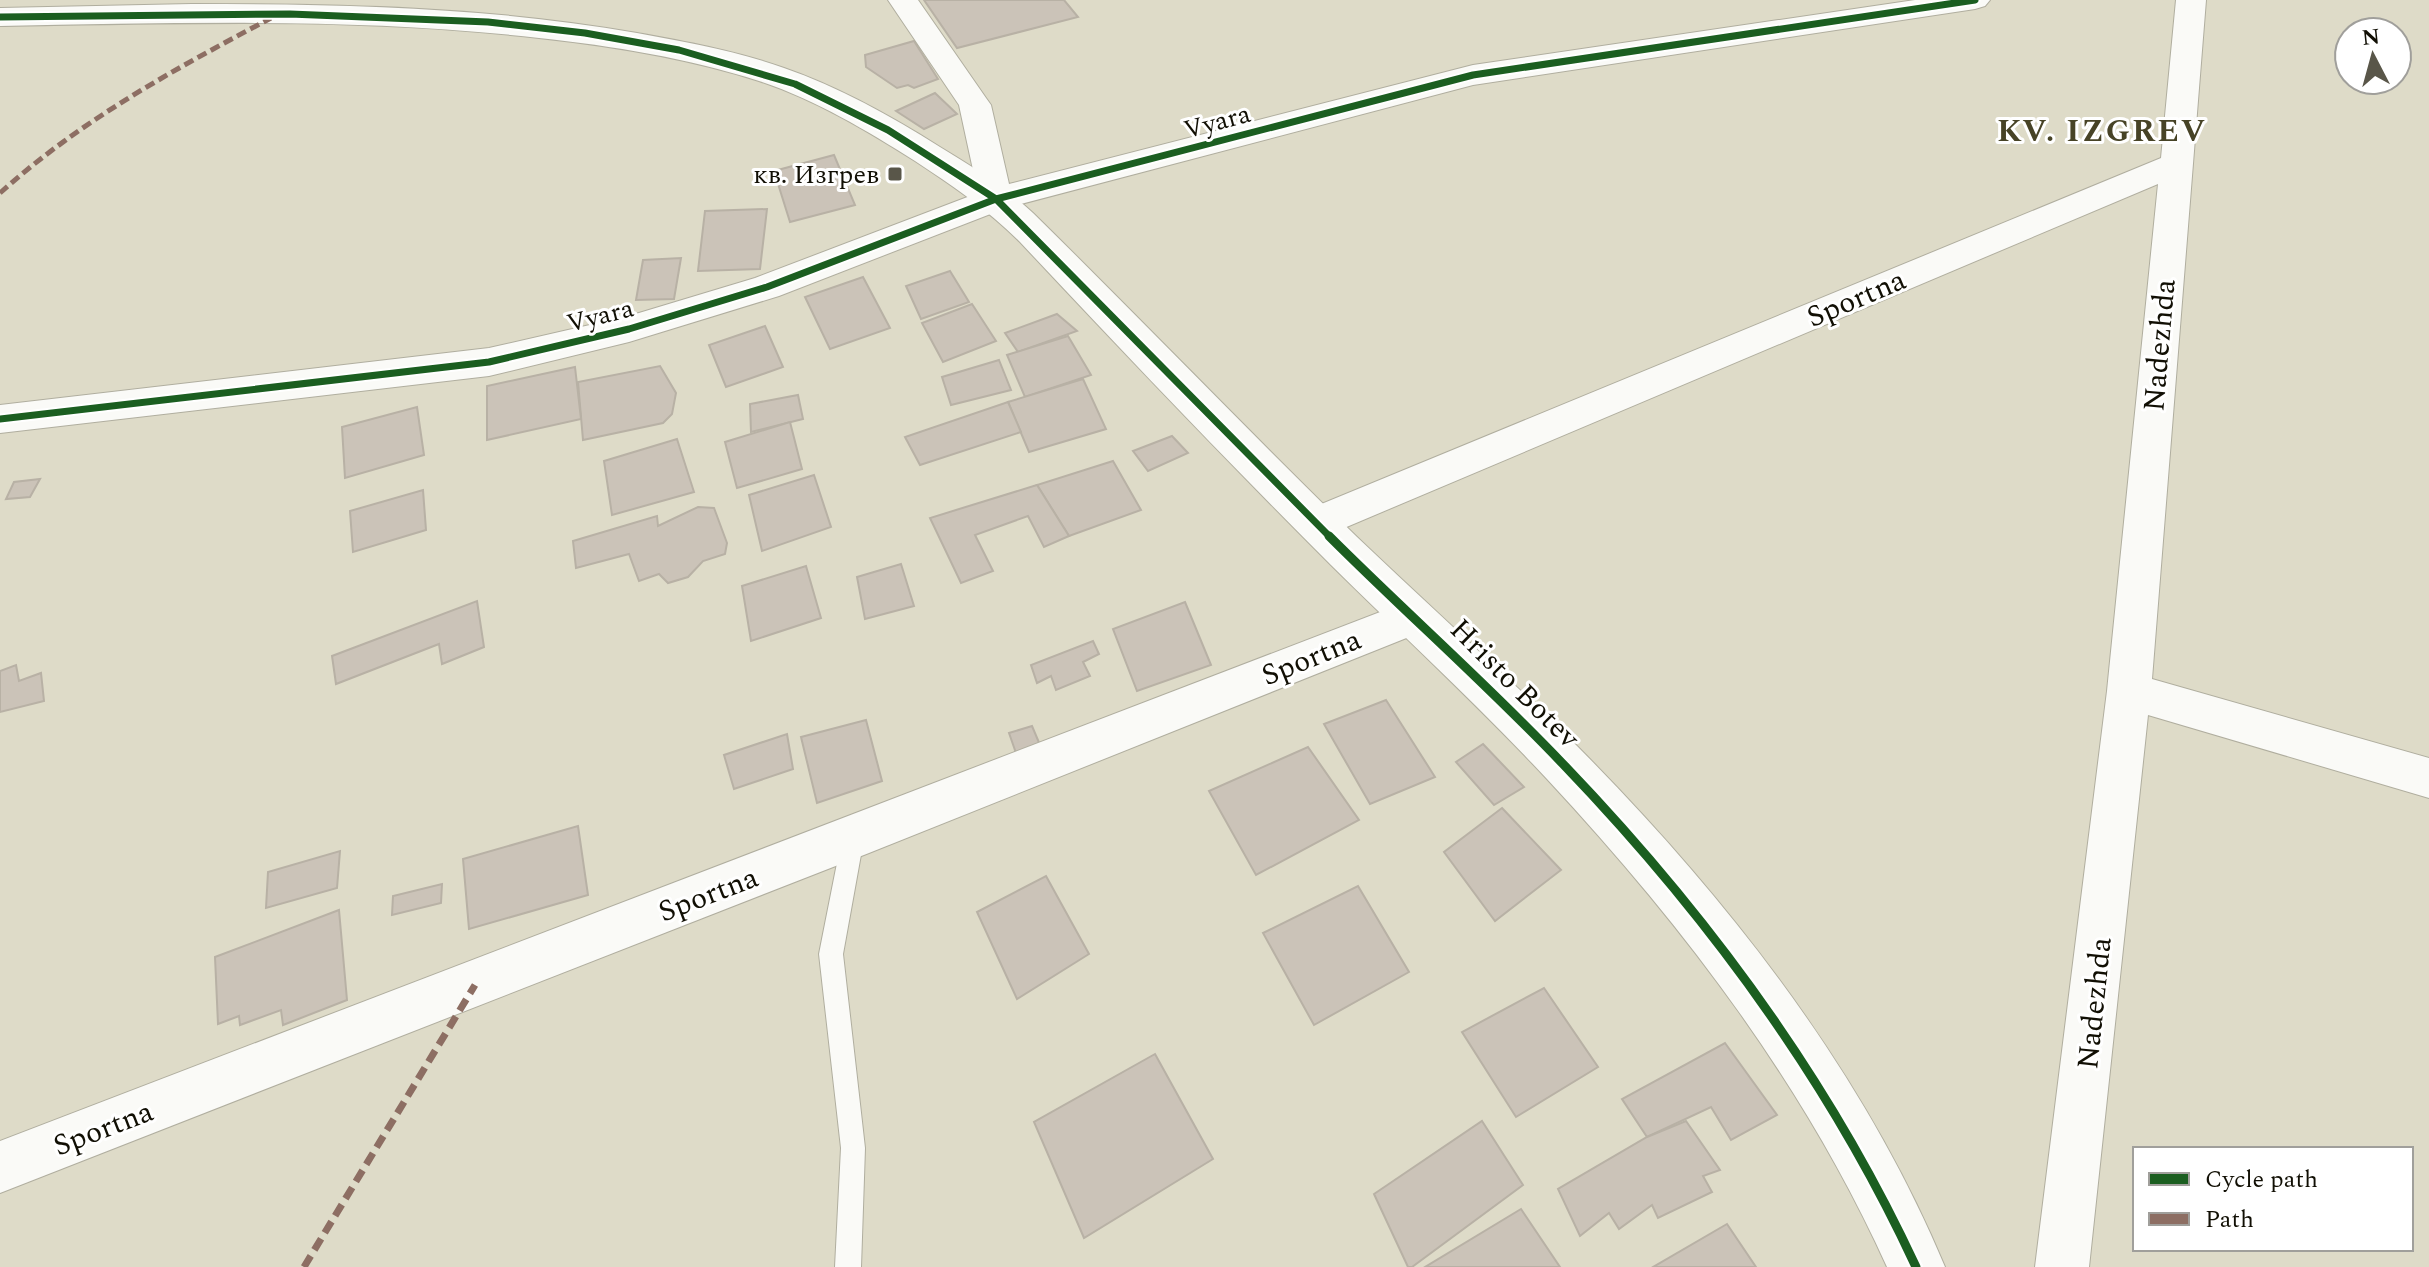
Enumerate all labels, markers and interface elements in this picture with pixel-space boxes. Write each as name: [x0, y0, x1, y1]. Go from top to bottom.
north arrow: [2333, 16, 2413, 96]
text: N: [2360, 20, 2382, 55]
street label: Vyara: [1179, 94, 1255, 150]
district label: KV. IZGREV: [1997, 107, 2207, 156]
place label: кв. Изгрев: [753, 155, 879, 195]
marker: кв. Изгрев: [886, 165, 904, 183]
street label: Sportna: [1799, 257, 1914, 340]
street label: Nadezhda: [2131, 277, 2189, 413]
street label: Vyara: [563, 288, 638, 344]
street label: Hristo Botev: [1438, 608, 1591, 761]
street label: Sportna: [1254, 617, 1369, 699]
street label: Sportna: [652, 855, 765, 935]
street label: Nadezhda: [2065, 934, 2125, 1071]
street label: Sportna: [47, 1089, 160, 1169]
legend: [2133, 1147, 2413, 1251]
text: Cycle path: [2205, 1162, 2318, 1198]
text: Path: [2205, 1202, 2254, 1238]

